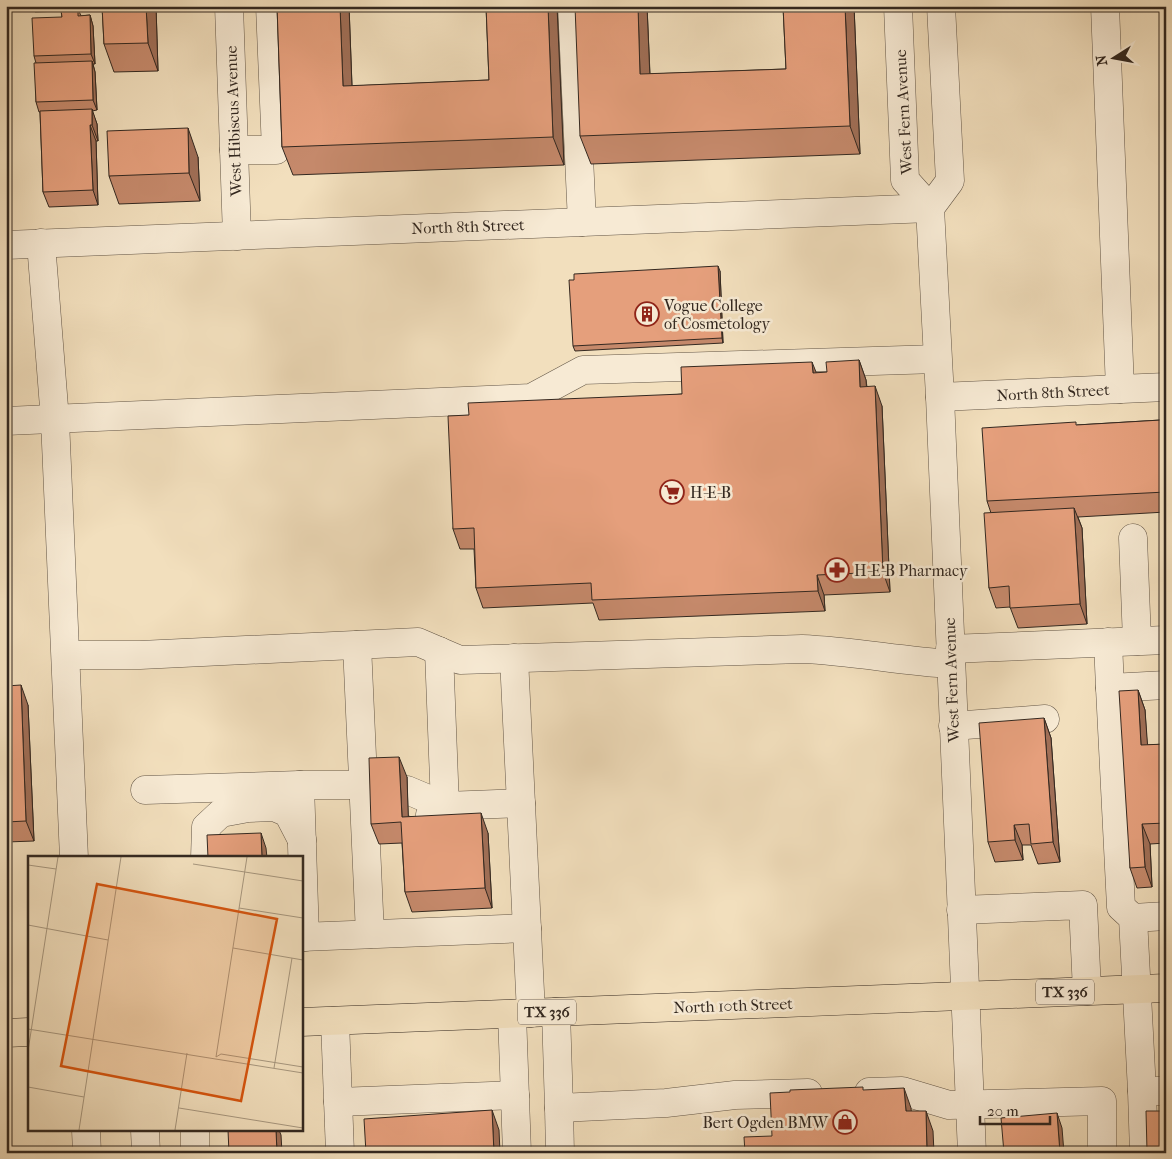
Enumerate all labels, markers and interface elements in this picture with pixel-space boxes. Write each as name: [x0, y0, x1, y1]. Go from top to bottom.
north arrow: [1090, 32, 1140, 82]
street label: West Hibiscus Avenue: [221, 45, 246, 198]
street label: West Fern Avenue: [891, 49, 916, 176]
text: N: [1092, 53, 1111, 67]
street label: North 8th Street: [411, 215, 525, 238]
place label: Vogue College of Cosmetology: [663, 296, 770, 333]
building icon: Vogue College of Cosmetology: [634, 301, 660, 327]
street label: North 8th Street: [996, 380, 1110, 405]
supermarket icon: H-E-B: [659, 479, 685, 505]
place label: H-E-B: [690, 483, 731, 502]
pharmacy icon: H-E-B Pharmacy: [824, 557, 850, 583]
place label: H-E-B Pharmacy: [854, 561, 968, 580]
street label: West Fern Avenue: [940, 617, 963, 744]
inset map: [28, 856, 302, 1132]
road number: TX 336: [1036, 980, 1094, 1004]
street label: North 10th Street: [673, 994, 793, 1017]
road number: TX 336: [518, 1000, 576, 1024]
scale bar: [980, 1094, 1050, 1126]
text: 20 m: [987, 1102, 1019, 1120]
shop icon: Bert Ogden BMW: [832, 1109, 858, 1135]
place label: Bert Ogden BMW: [702, 1113, 829, 1132]

